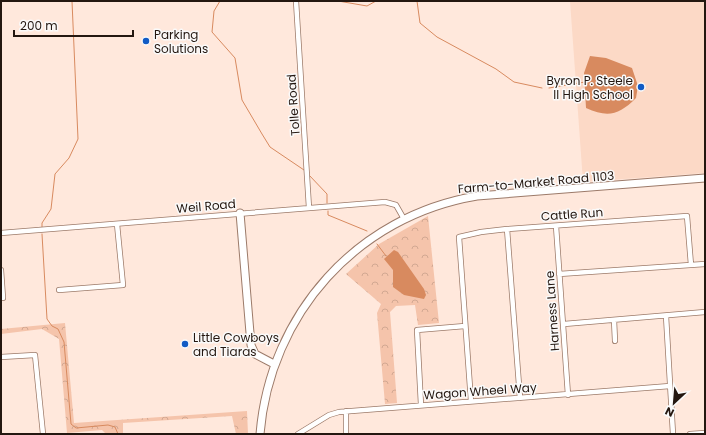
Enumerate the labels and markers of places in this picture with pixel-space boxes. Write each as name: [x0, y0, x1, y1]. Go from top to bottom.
place label: Parking Solutions: [154, 26, 208, 57]
marker: Parking Solutions: [141, 36, 151, 46]
place label: Byron P. Steele II High School: [546, 72, 633, 103]
marker: Byron P. Steele II High School: [636, 82, 646, 92]
place label: Little Cowboys and Tiaras: [193, 329, 279, 360]
marker: Little Cowboys and Tiaras: [180, 339, 190, 349]

